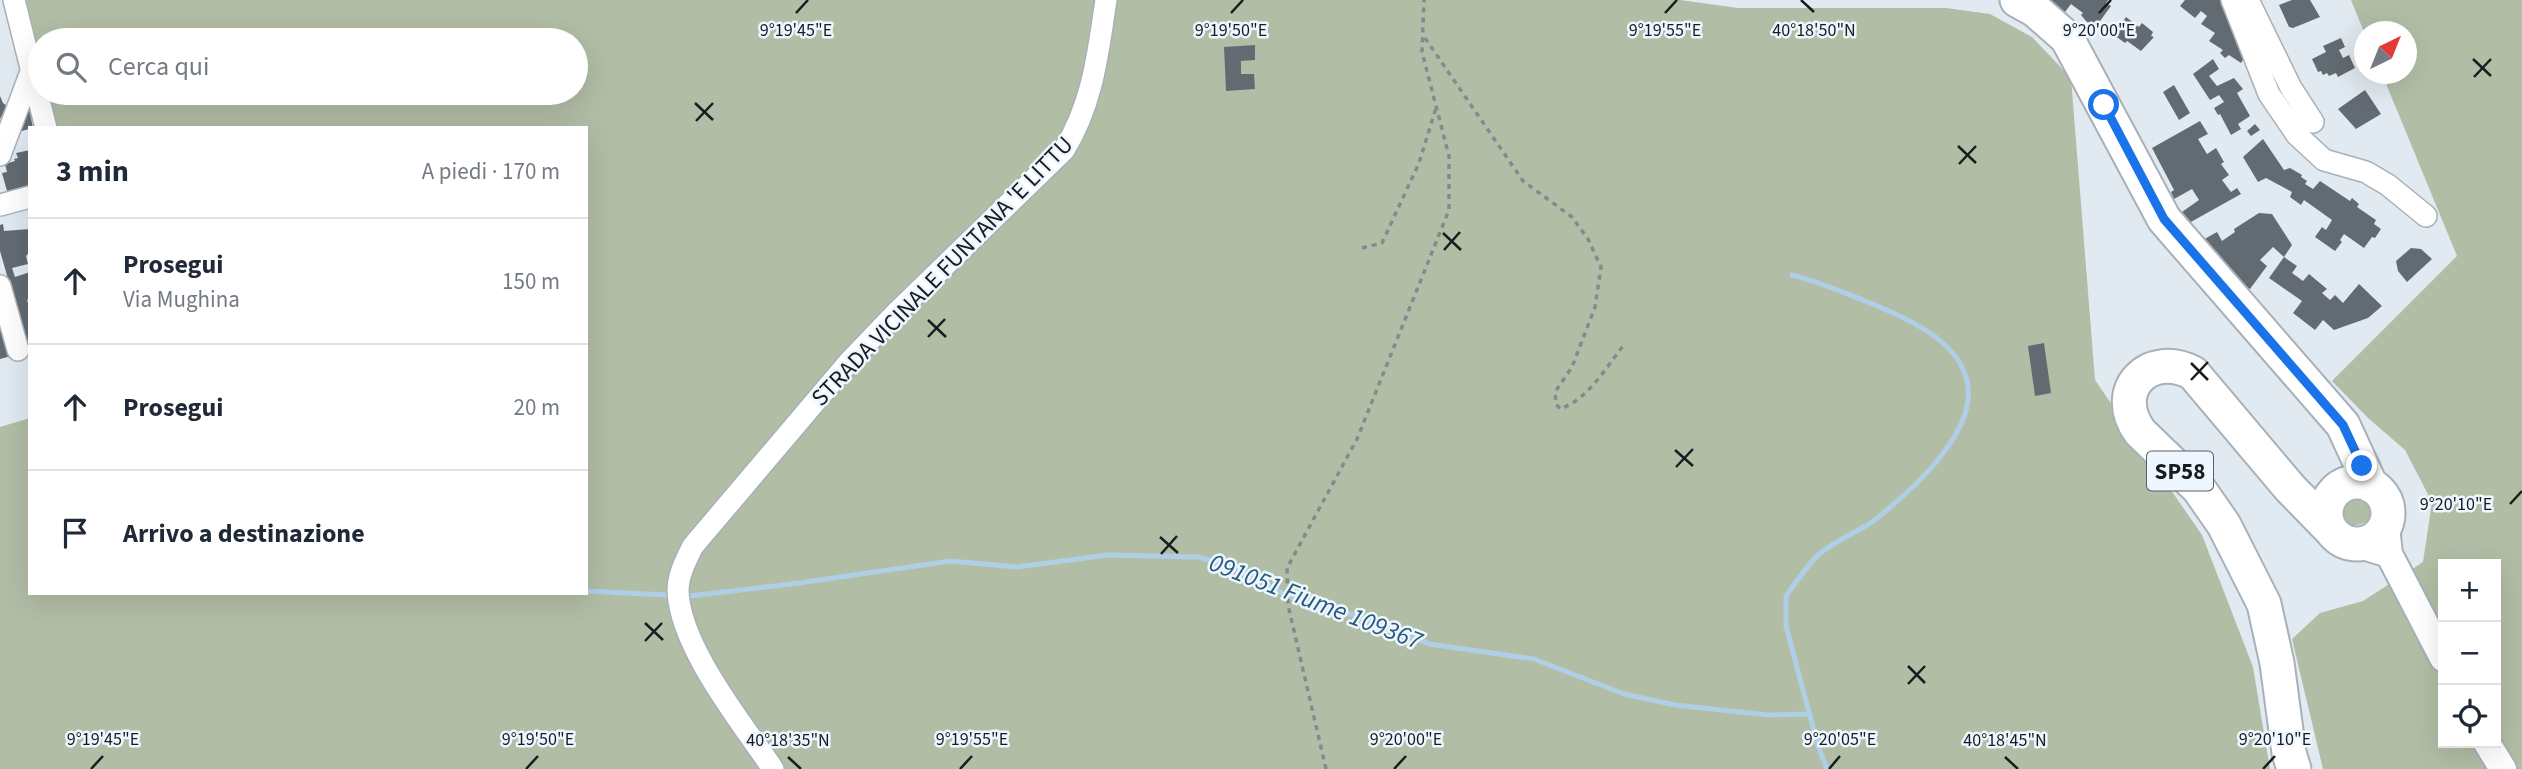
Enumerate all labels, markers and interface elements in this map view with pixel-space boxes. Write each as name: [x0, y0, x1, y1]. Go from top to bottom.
text: 9°19'45"E: [760, 18, 832, 43]
text: 9°19'50"E: [1195, 18, 1267, 43]
text: 9°19'55"E: [1629, 18, 1701, 43]
text: 40°18'50"N: [1772, 18, 1856, 43]
text: 9°20'00"E: [2063, 18, 2135, 43]
north arrow: [2354, 21, 2417, 84]
search box: [28, 28, 588, 105]
icon: search: [52, 48, 90, 86]
text: Cerca qui: [108, 48, 209, 85]
route start: [2088, 89, 2119, 120]
street label: STRADA VICINALE FUNTANA 'E LITTU: [803, 128, 1081, 415]
text: 3 min: [56, 150, 129, 193]
text: A piedi · 170 m: [422, 155, 560, 188]
text: Prosegui: [123, 246, 223, 283]
icon: ahead: [56, 262, 94, 300]
text: 150 m: [502, 265, 560, 298]
text: Via Mughina: [123, 283, 240, 316]
icon: ahead: [56, 388, 94, 426]
text: Prosegui: [123, 389, 223, 426]
text: 20 m: [513, 391, 560, 424]
route end: [2346, 450, 2377, 481]
road number: SP58: [2147, 452, 2213, 491]
text: 9°20'10"E: [2420, 492, 2492, 517]
icon: arrive: [56, 514, 94, 552]
text: Arrivo a destinazione: [123, 515, 365, 552]
water label: 091051 Fiume 109367: [1204, 544, 1429, 660]
map controls: [2438, 559, 2501, 748]
button: +: [2438, 559, 2501, 622]
button: −: [2438, 622, 2501, 685]
button: locate: [2438, 685, 2501, 748]
text: 9°19'45"E: [67, 727, 139, 752]
text: 9°19'50"E: [502, 727, 574, 752]
text: 9°19'55"E: [936, 727, 1008, 752]
text: 9°20'00"E: [1370, 727, 1442, 752]
text: 9°20'05"E: [1804, 727, 1876, 752]
text: 9°20'10"E: [2239, 727, 2311, 752]
text: 40°18'35"N: [746, 728, 830, 753]
text: 40°18'45"N: [1963, 728, 2047, 753]

